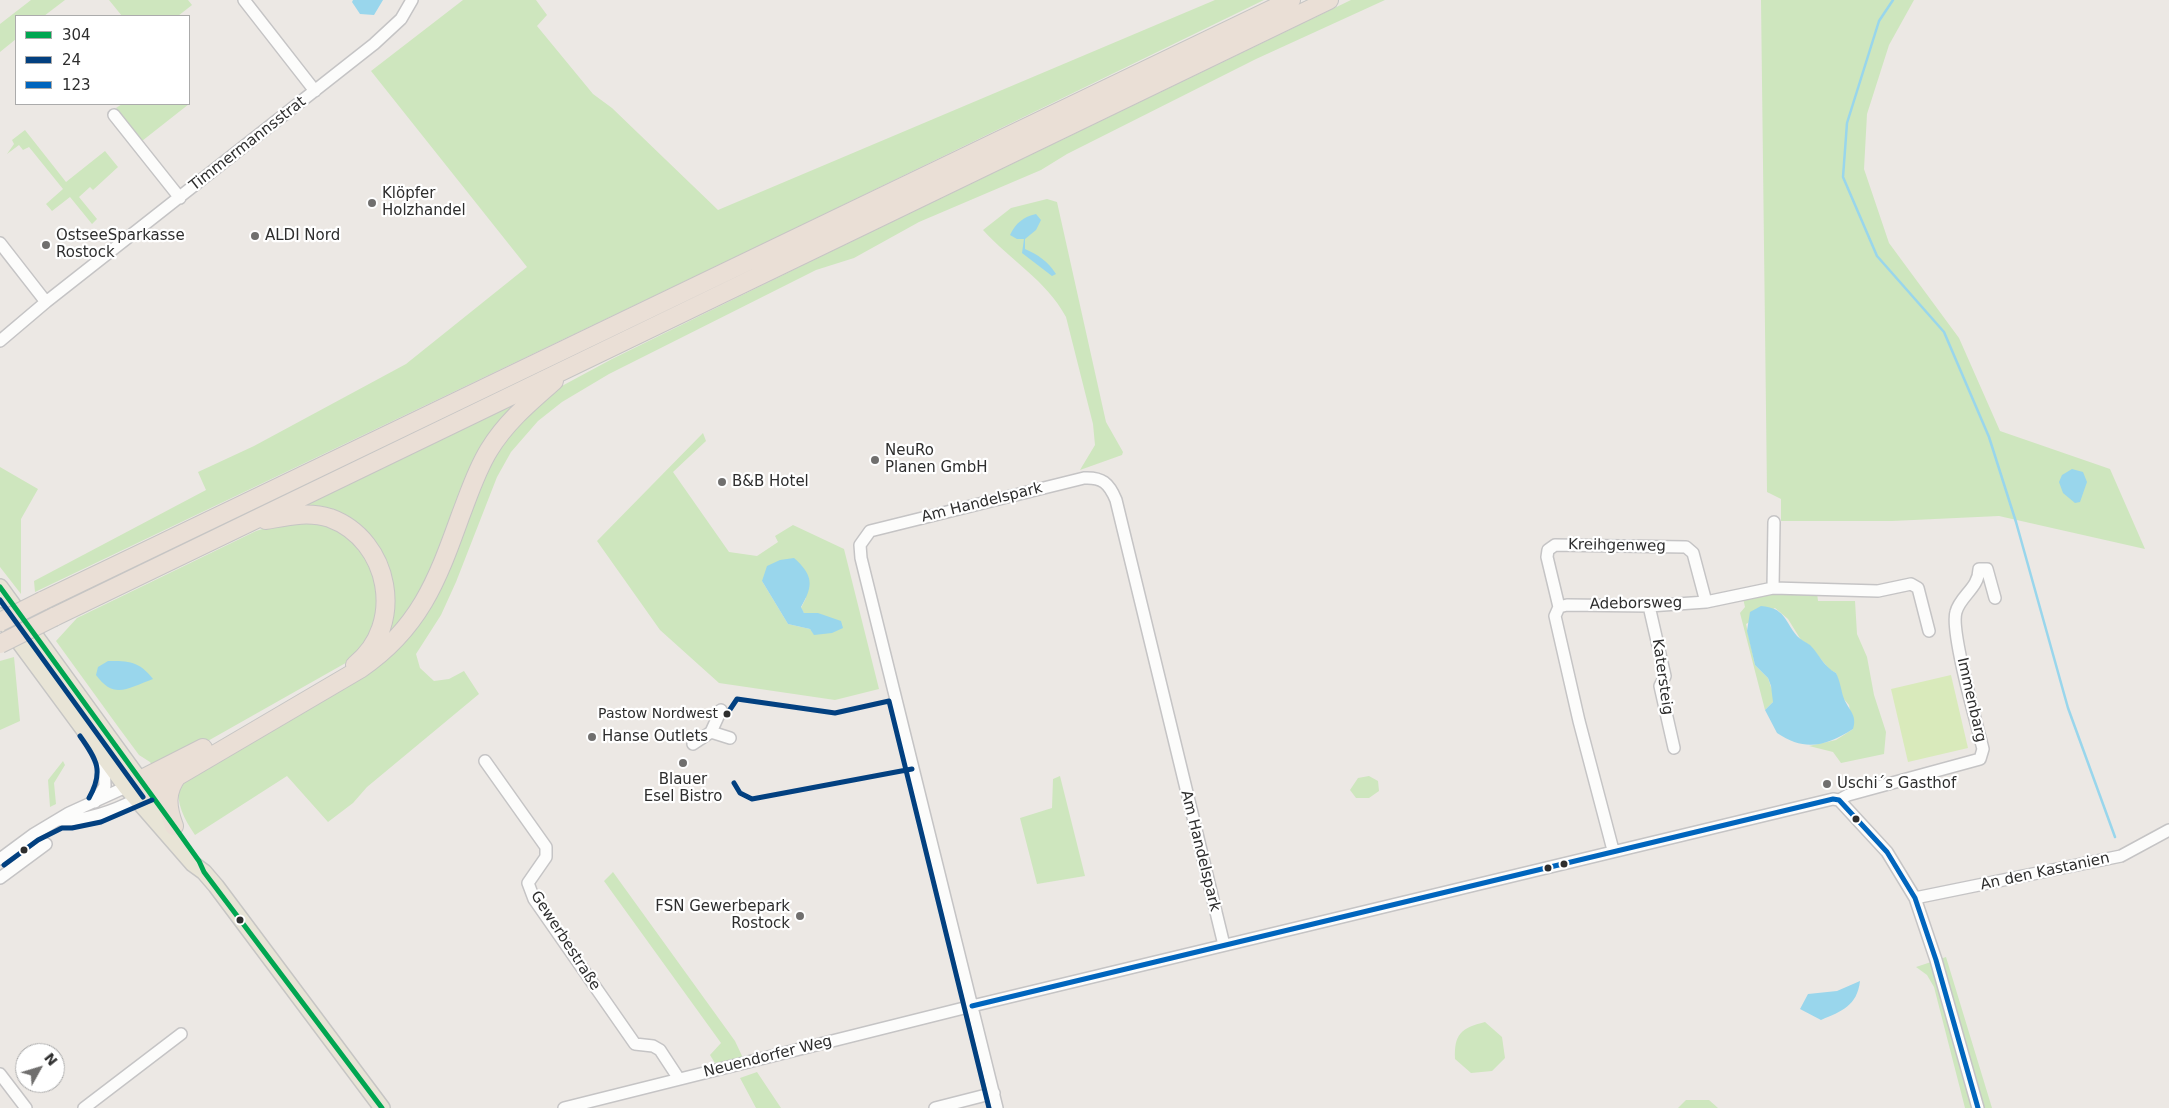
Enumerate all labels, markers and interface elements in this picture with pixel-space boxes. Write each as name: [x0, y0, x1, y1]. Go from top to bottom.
legend: [15, 15, 190, 105]
text: 304: [62, 26, 91, 44]
text: 24: [62, 51, 81, 69]
text: 123: [62, 76, 91, 94]
street label: Timmermannsstrat: [186, 93, 310, 195]
place label: Klöpfer Holzhandel: [382, 185, 466, 220]
marker: Klöpfer Holzhandel: [366, 197, 378, 209]
place label: OstseeSparkasse Rostock: [56, 227, 185, 262]
place label: ALDI Nord: [265, 227, 340, 245]
marker: ALDI Nord: [249, 230, 261, 242]
marker: OstseeSparkasse Rostock: [40, 239, 52, 251]
place label: NeuRo Planen GmbH: [885, 442, 987, 477]
marker: NeuRo Planen GmbH: [869, 454, 881, 466]
place label: B&B Hotel: [732, 473, 809, 491]
marker: B&B Hotel: [716, 476, 728, 488]
street label: Am Handelspark: [920, 479, 1044, 527]
street label: Kreihgenweg: [1568, 536, 1666, 556]
street label: Adeborsweg: [1590, 594, 1682, 614]
street label: Katersteig: [1648, 638, 1676, 716]
street label: Immenbarg: [1952, 656, 1990, 744]
place label: Pastow Nordwest: [598, 706, 718, 722]
marker: Pastow Nordwest: [722, 709, 732, 719]
place label: Hanse Outlets: [602, 728, 708, 746]
marker: Hanse Outlets: [586, 731, 598, 743]
marker: Blauer Esel Bistro: [677, 757, 689, 769]
place label: Blauer Esel Bistro: [644, 771, 722, 806]
place label: Uschi´s Gasthof: [1837, 775, 1956, 793]
marker: Uschi´s Gasthof: [1821, 778, 1833, 790]
street label: Am Handelspark: [1176, 789, 1224, 913]
unlabelled marker: [1851, 814, 1861, 824]
unlabelled marker: [19, 845, 29, 855]
street label: An den Kastanien: [1979, 850, 2111, 894]
unlabelled marker: [1559, 859, 1569, 869]
unlabelled marker: [1543, 863, 1553, 873]
street label: Gewerbestraße: [526, 888, 604, 994]
place label: FSN Gewerbepark Rostock: [655, 898, 790, 933]
marker: FSN Gewerbepark Rostock: [794, 910, 806, 922]
unlabelled marker: [235, 915, 245, 925]
street label: Neuendorfer Weg: [702, 1032, 834, 1082]
north arrow: [15, 1043, 65, 1093]
text: N: [41, 1050, 61, 1069]

